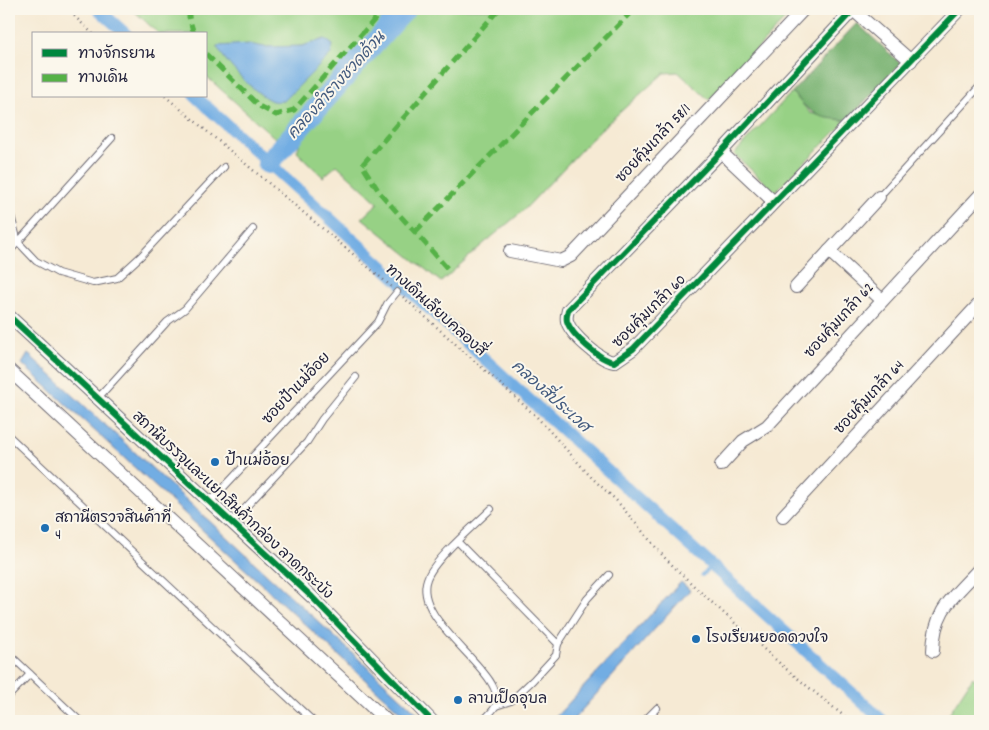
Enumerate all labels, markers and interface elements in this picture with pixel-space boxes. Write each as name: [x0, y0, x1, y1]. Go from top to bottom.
water label: คลองลำรางชวดด้วน: [282, 26, 392, 145]
legend: [32, 32, 208, 98]
text: ทางจักรยาน: [78, 44, 155, 66]
text: ทางเดิน: [78, 68, 128, 90]
street label: ซอยคุ้มเกล้า 58/1: [610, 99, 697, 189]
street label: ทางเดินเลียบคลองสี่: [380, 256, 495, 364]
street label: ซอยคุ้มเกล้า 60: [607, 269, 692, 354]
street label: ซอยคุ้มเกล้า 62: [799, 278, 880, 364]
street label: ซอยป้าแม่อ้อย: [257, 347, 336, 430]
water label: คลองสี่ประเวศ: [506, 352, 601, 441]
street label: ซอยคุ้มเกล้า 64: [829, 355, 910, 440]
street label: สถานีบรรจุและแยกสินค้ากล่อง ลาดกระบัง: [127, 406, 338, 605]
place label: ป้าแม่อ้อย: [225, 450, 290, 473]
marker: ป้าแม่อ้อย: [209, 456, 221, 468]
place label: สถานีตรวจสินค้าที่ 4: [55, 503, 172, 547]
marker: สถานีตรวจสินค้าที่ 4: [39, 522, 51, 534]
place label: โรงเรียนยอดดวงใจ: [706, 627, 828, 650]
marker: โรงเรียนยอดดวงใจ: [690, 633, 702, 645]
place label: ลาบเป็ดอุบล: [468, 688, 547, 711]
marker: ลาบเป็ดอุบล: [452, 694, 464, 706]

